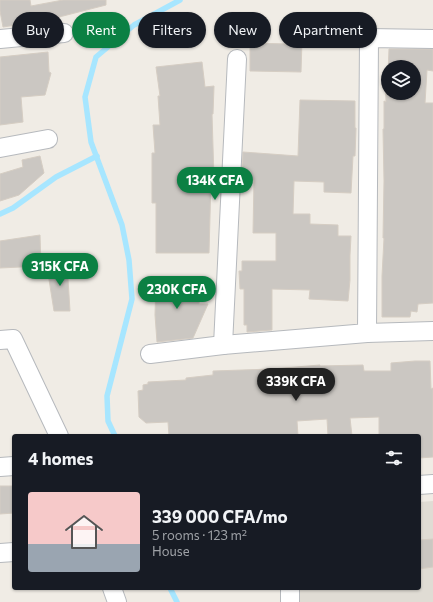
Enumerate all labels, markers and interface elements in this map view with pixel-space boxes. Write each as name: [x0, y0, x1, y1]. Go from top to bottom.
chip: Buy: [12, 12, 64, 48]
chip: Rent: [72, 12, 130, 48]
chip: Filters: [138, 12, 206, 48]
chip: New: [214, 12, 271, 48]
chip: Apartment: [279, 12, 377, 48]
map controls: [381, 60, 421, 100]
button: layers: [381, 60, 421, 100]
pin: 134K CFA: [174, 167, 256, 201]
text: 134K CFA: [186, 172, 244, 188]
pin: 315K CFA: [19, 253, 101, 287]
text: 315K CFA: [31, 258, 89, 274]
pin: 230K CFA: [136, 276, 218, 310]
text: 230K CFA: [147, 281, 207, 297]
pin: 339K CFA: [255, 368, 337, 402]
text: 339K CFA: [266, 373, 326, 389]
icon: filters: [383, 447, 405, 469]
text: 4 homes: [28, 448, 93, 469]
text: 339 000 CFA/mo: [152, 506, 288, 527]
icon: home: [60, 508, 108, 556]
text: 5 rooms · 123 m²: [152, 527, 247, 543]
text: House: [152, 543, 190, 559]

